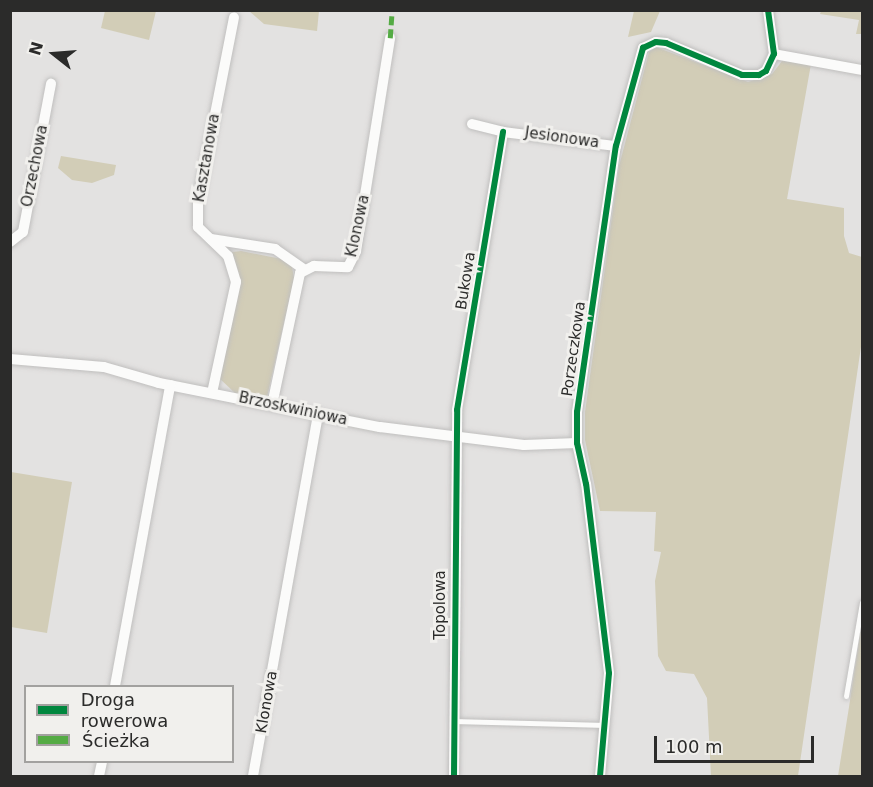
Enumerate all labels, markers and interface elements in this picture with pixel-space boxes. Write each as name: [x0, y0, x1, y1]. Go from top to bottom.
north arrow: [24, 24, 84, 84]
text: N: [25, 39, 47, 58]
street label: Kasztanowa: [190, 112, 224, 204]
street label: Orzechowa: [18, 123, 52, 209]
street label: Jesionowa: [524, 124, 600, 152]
street label: Klonowa: [343, 193, 373, 259]
street label: Bukowa: [453, 251, 479, 311]
street label: Porzeczkowa: [558, 300, 590, 398]
street label: Brzoskwiniowa: [237, 389, 349, 429]
street label: Topolowa: [432, 570, 450, 640]
street label: Klonowa: [253, 669, 281, 735]
legend: [24, 685, 234, 763]
text: Droga rowerowa: [81, 689, 168, 731]
scale bar: [657, 724, 818, 762]
text: Ścieżka: [82, 730, 150, 751]
text: 100 m: [665, 736, 723, 757]

